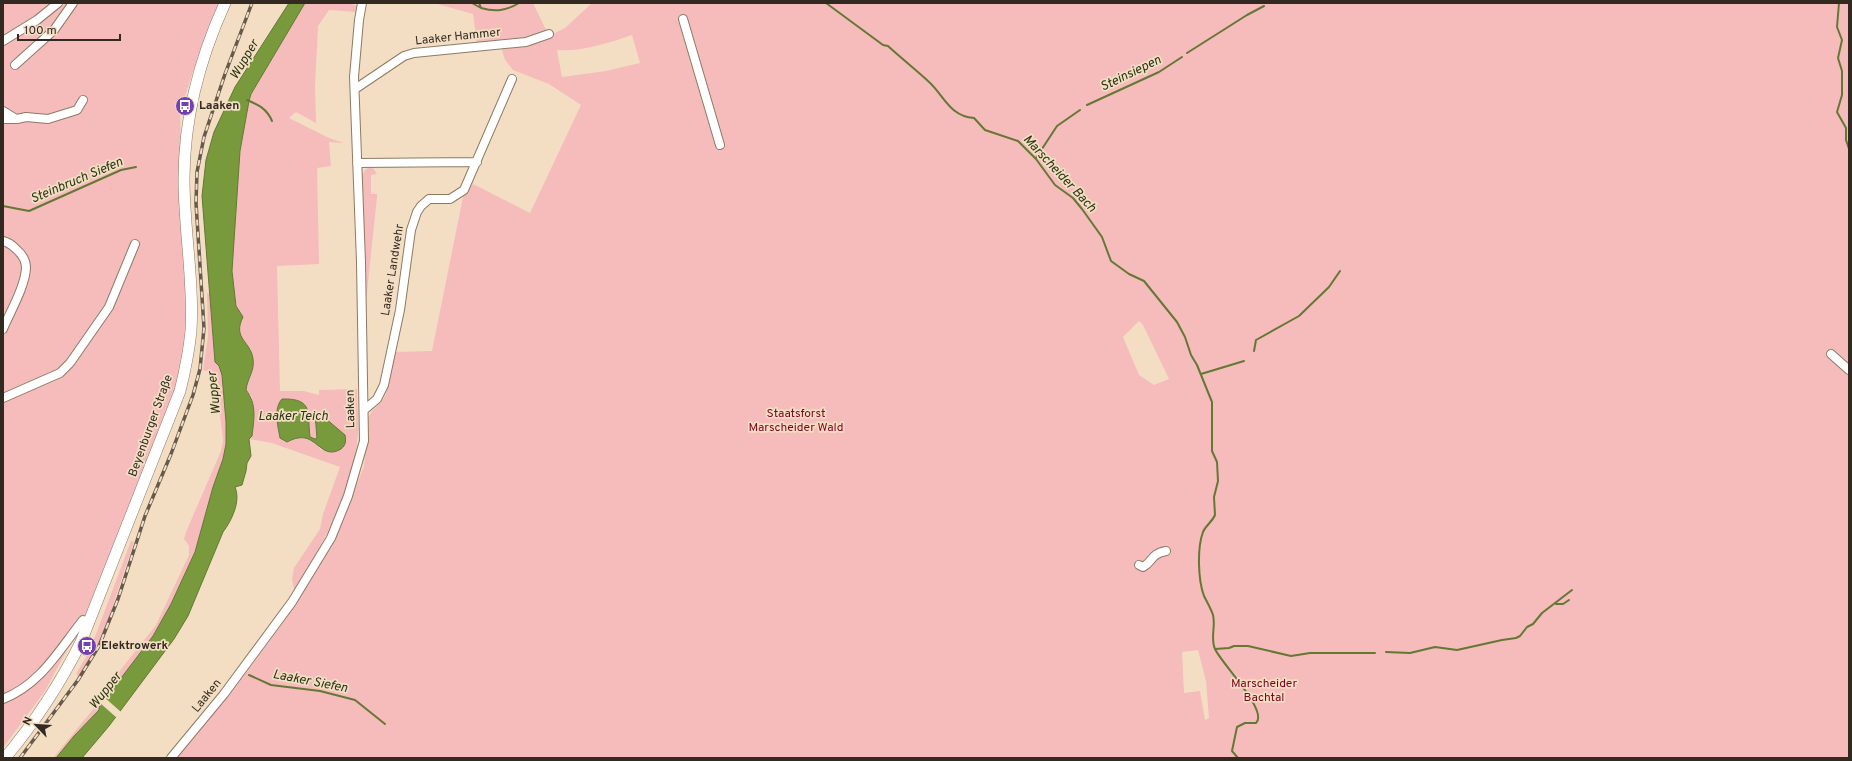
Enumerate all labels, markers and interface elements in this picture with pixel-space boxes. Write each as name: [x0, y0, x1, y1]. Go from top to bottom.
scale bar: [18, 16, 120, 42]
text: 100 m: [24, 23, 57, 39]
street label: Laaker Hammer: [414, 25, 502, 49]
water label: Wupper: [227, 36, 264, 83]
water label: Steinsiepen: [1098, 52, 1164, 96]
bus stop icon: Laaken: [174, 95, 196, 117]
place label: Laaken: [199, 98, 239, 114]
water label: Marscheider Bach: [1019, 132, 1099, 216]
water label: Steinbruch Siefen: [28, 154, 126, 208]
street label: Laaker Landwehr: [378, 223, 408, 317]
water label: Wupper: [205, 370, 225, 415]
street label: Beyenburger Straße: [125, 373, 177, 479]
street label: Laaken: [343, 389, 359, 429]
park label: Staatsforst Marscheider Wald: [749, 406, 843, 436]
water label: Laaker Teich: [258, 409, 328, 425]
bus stop icon: Elektrowerk: [76, 635, 98, 657]
place label: Elektrowerk: [101, 638, 168, 654]
water label: Laaker Siefen: [271, 667, 349, 697]
water label: Wupper: [86, 668, 127, 713]
street label: Laaken: [189, 676, 225, 716]
park label: Marscheider Bachtal: [1231, 676, 1297, 706]
north arrow: [16, 705, 56, 745]
text: N: [20, 715, 36, 728]

